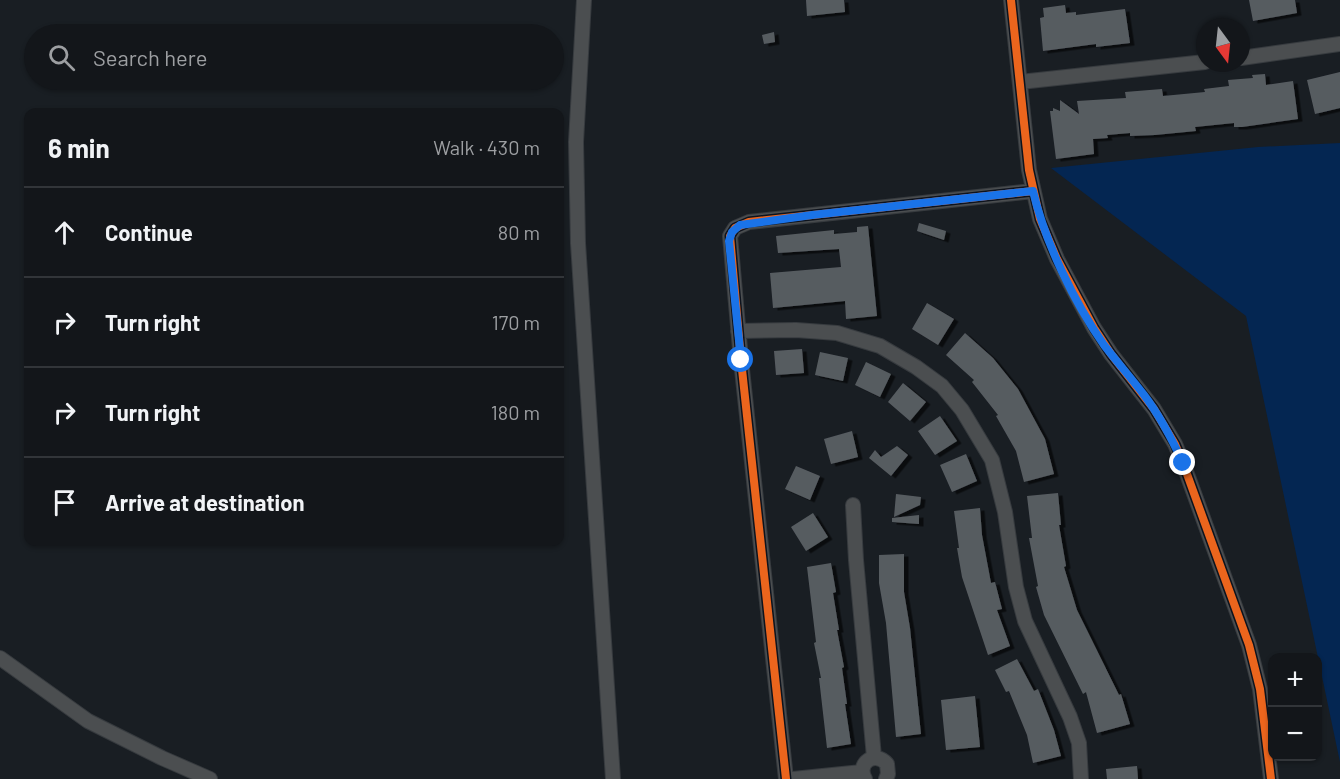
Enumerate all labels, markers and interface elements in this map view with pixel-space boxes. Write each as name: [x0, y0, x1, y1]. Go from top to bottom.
north arrow: [1196, 18, 1250, 72]
search box: [24, 24, 564, 90]
icon: search: [45, 41, 78, 74]
text: Search here: [93, 44, 207, 70]
text: 6 min: [48, 132, 110, 163]
text: Walk · 430 m: [433, 135, 540, 159]
icon: ahead: [48, 216, 81, 249]
text: Continue: [105, 219, 193, 245]
text: 80 m: [498, 220, 540, 244]
icon: right: [48, 306, 81, 339]
text: Turn right: [105, 309, 200, 335]
text: 170 m: [492, 310, 540, 334]
route start: [727, 346, 753, 372]
icon: right: [48, 396, 81, 429]
text: Turn right: [105, 399, 200, 425]
text: 180 m: [491, 400, 540, 424]
route end: [1169, 449, 1195, 475]
icon: arrive: [48, 486, 81, 519]
text: Arrive at destination: [105, 489, 304, 515]
map controls: [1268, 653, 1322, 761]
button: +: [1268, 653, 1322, 707]
button: −: [1268, 707, 1322, 761]

